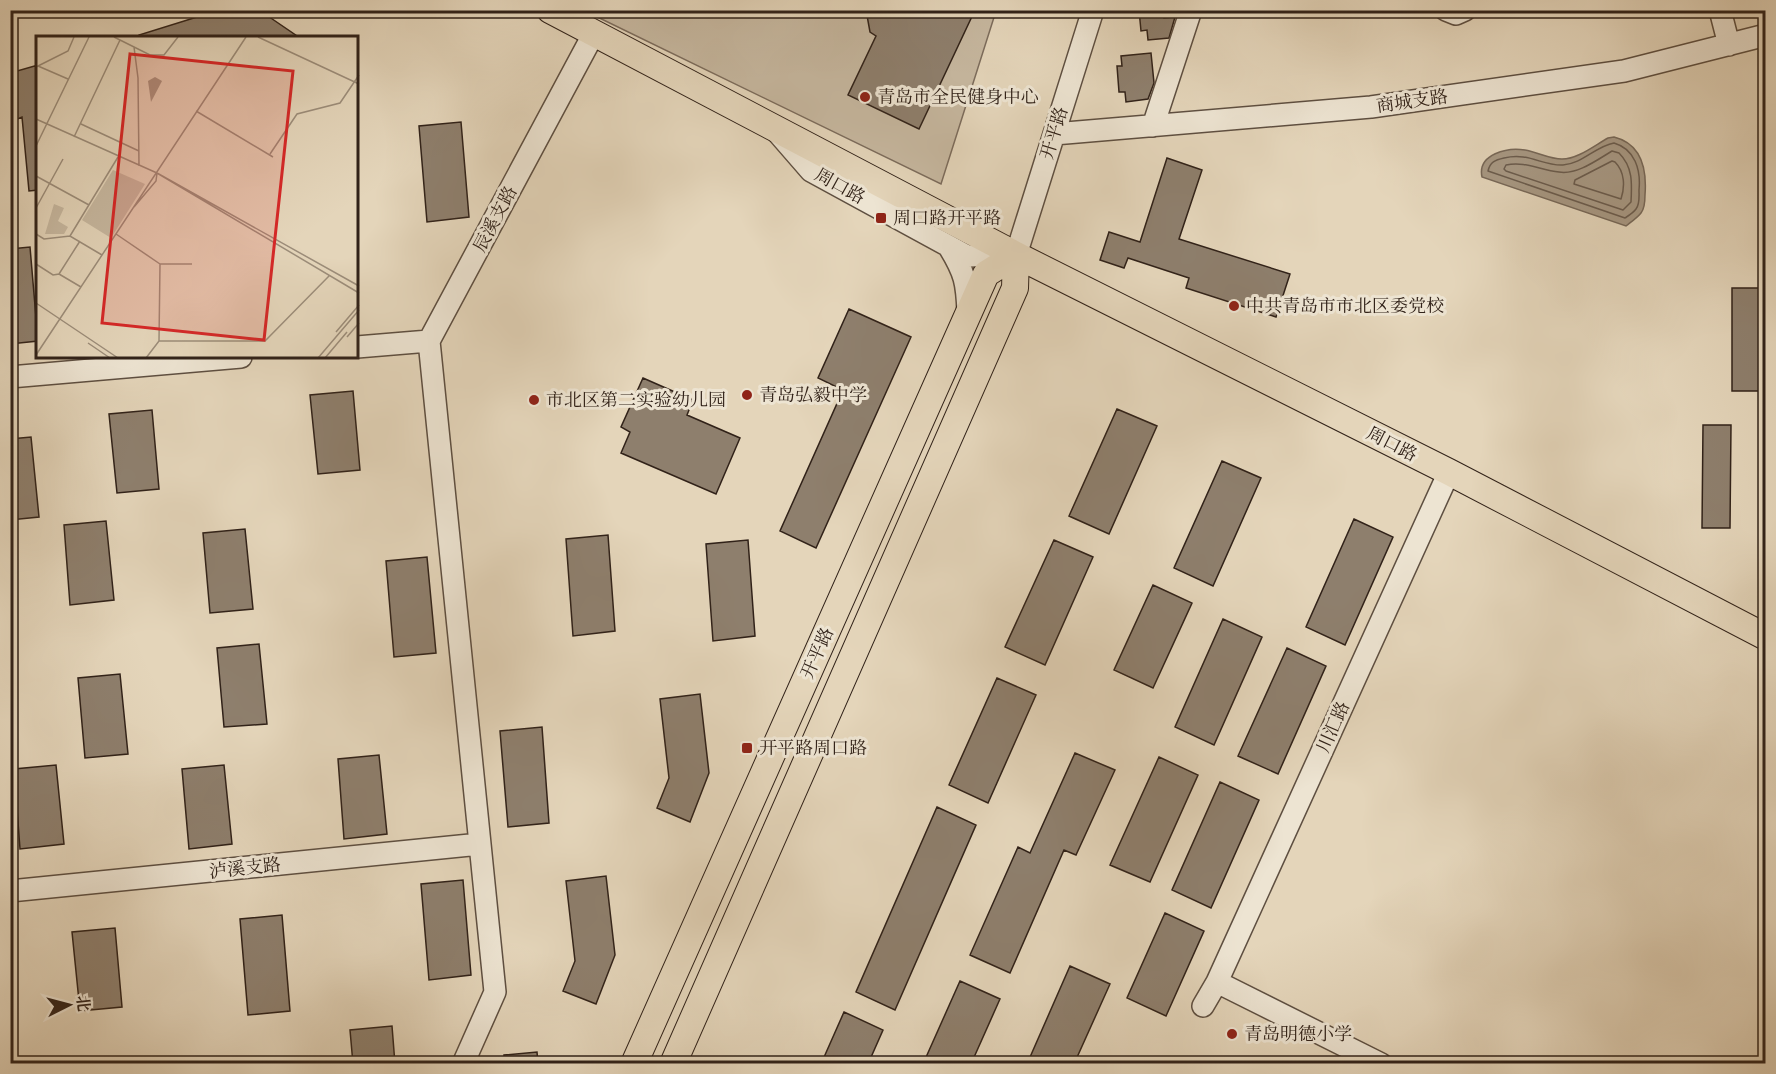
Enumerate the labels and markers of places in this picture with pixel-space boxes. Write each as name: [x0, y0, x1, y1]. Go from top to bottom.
place label: 青岛市全民健身中心: [877, 85, 1039, 110]
marker: 青岛市全民健身中心: [858, 90, 872, 104]
place label: 周口路开平路: [893, 206, 1001, 231]
marker: 周口路开平路: [874, 211, 888, 225]
place label: 中共青岛市市北区委党校: [1246, 294, 1444, 319]
marker: 中共青岛市市北区委党校: [1227, 299, 1241, 313]
place label: 青岛弘毅中学: [759, 383, 867, 408]
place label: 市北区第二实验幼儿园: [546, 388, 726, 413]
marker: 青岛弘毅中学: [740, 388, 754, 402]
marker: 市北区第二实验幼儿园: [527, 393, 541, 407]
place label: 开平路周口路: [759, 736, 867, 761]
marker: 开平路周口路: [740, 741, 754, 755]
place label: 青岛明德小学: [1244, 1022, 1352, 1047]
marker: 青岛明德小学: [1225, 1027, 1239, 1041]

